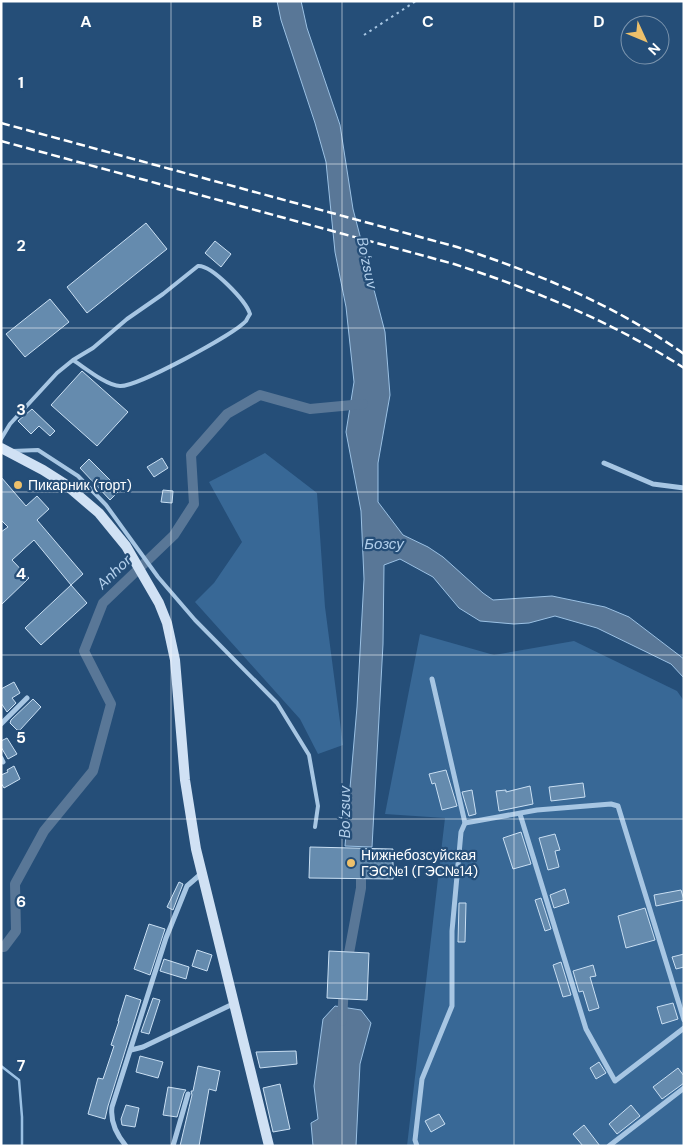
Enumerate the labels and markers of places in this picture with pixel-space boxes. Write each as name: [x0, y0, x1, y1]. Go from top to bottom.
place label: Пикарник (торт): [28, 476, 132, 494]
marker: Пикарник (торт): [12, 479, 24, 491]
place label: Нижнебозсуйская ГЭС№1 (ГЭС№14): [361, 846, 478, 880]
marker: Нижнебозсуйская ГЭС№1 (ГЭС№14): [345, 857, 357, 869]

